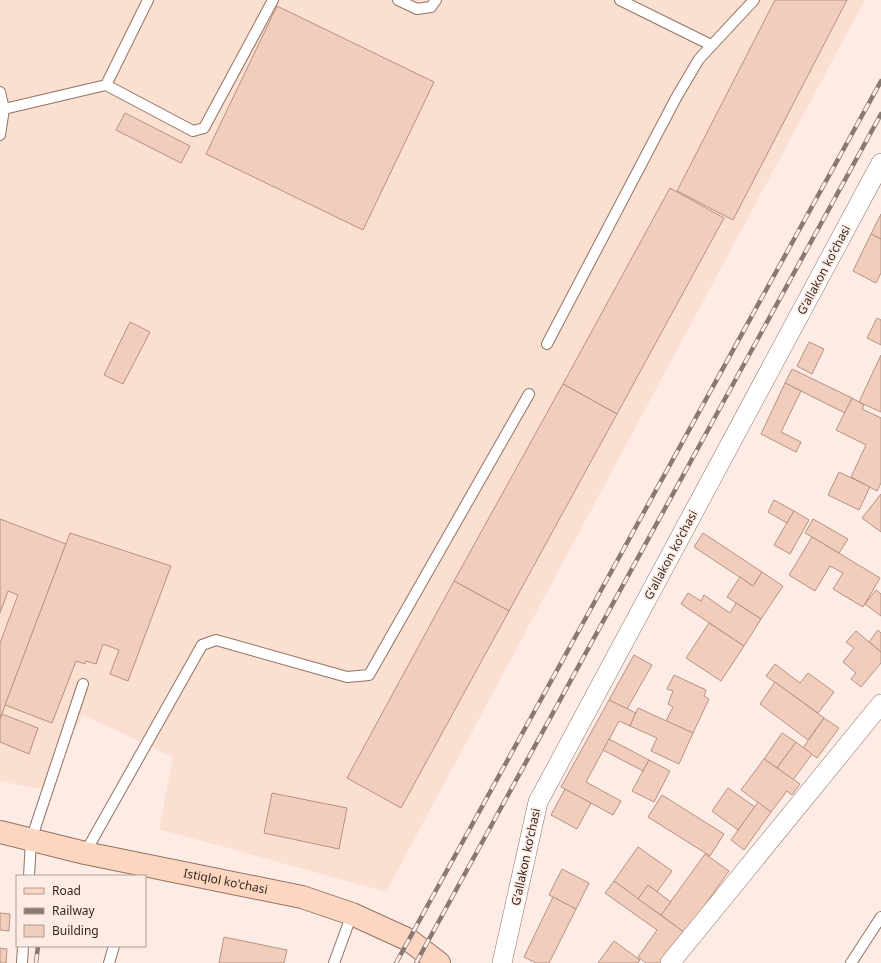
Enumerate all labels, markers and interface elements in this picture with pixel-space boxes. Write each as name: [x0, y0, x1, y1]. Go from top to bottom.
street label: Gʻallakon koʻchasi: [793, 222, 854, 318]
street label: Gʻallakon koʻchasi: [640, 507, 701, 603]
street label: Gʻallakon koʻchasi: [507, 807, 544, 907]
street label: Istiqlol ko'chasi: [182, 864, 269, 898]
legend: [16, 875, 146, 947]
text: Road: [52, 882, 81, 899]
text: Railway: [52, 902, 96, 919]
text: Building: [52, 922, 99, 939]

